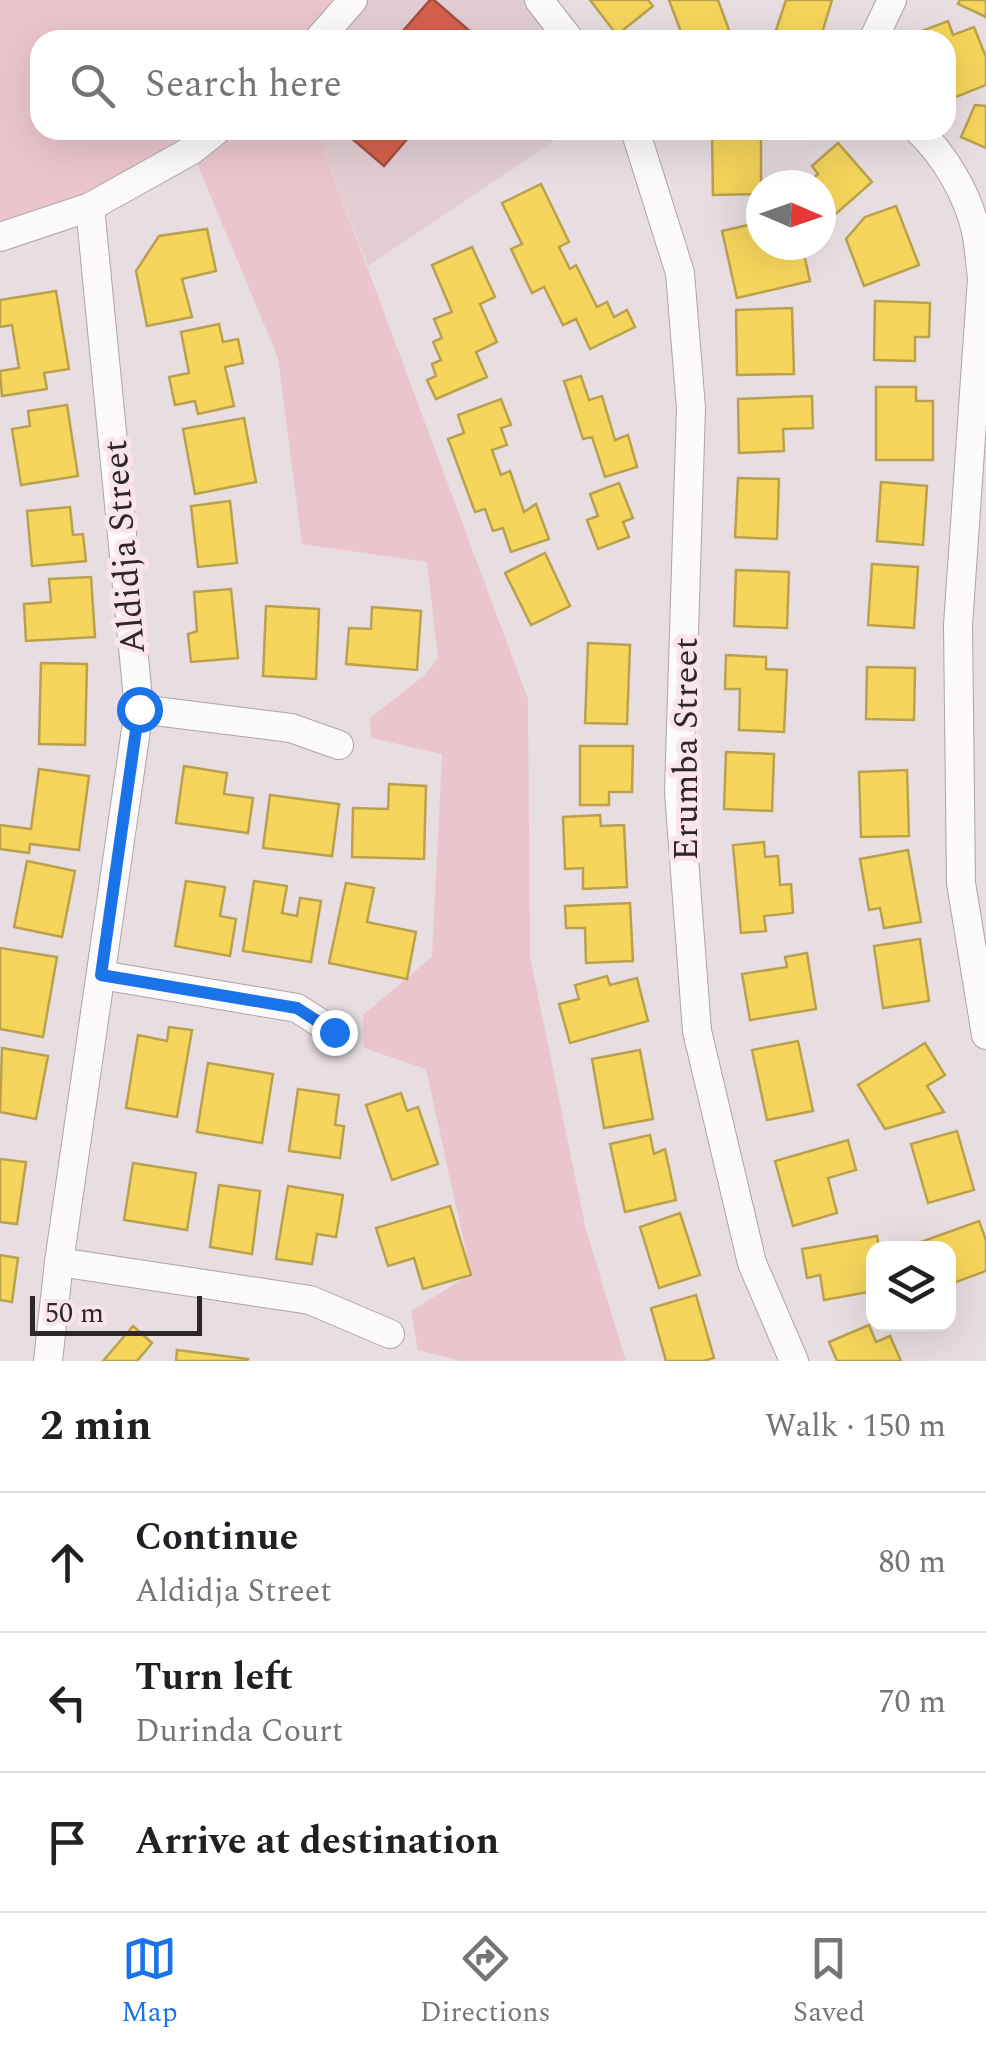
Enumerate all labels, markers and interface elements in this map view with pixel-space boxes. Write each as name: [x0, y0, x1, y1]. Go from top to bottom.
search box: [30, 30, 956, 140]
text: Search here: [145, 56, 342, 114]
icon: search: [65, 58, 120, 113]
north arrow: [746, 170, 836, 260]
street label: Aldidja Street: [89, 437, 160, 656]
street label: Erumba Street: [660, 637, 713, 861]
route start: [117, 687, 163, 733]
route end: [312, 1010, 358, 1056]
map controls: [866, 1241, 956, 1331]
button: layers: [866, 1241, 956, 1331]
scale bar: [30, 1291, 202, 1336]
text: 50 m: [45, 1292, 104, 1335]
text: 2 min: [40, 1395, 152, 1458]
text: Walk · 150 m: [765, 1402, 946, 1451]
text: Continue: [135, 1509, 298, 1567]
icon: ahead: [40, 1535, 95, 1590]
text: 80 m: [878, 1538, 946, 1587]
text: Aldidja Street: [135, 1567, 332, 1616]
text: Turn left: [135, 1649, 293, 1707]
icon: left: [40, 1675, 95, 1730]
text: 70 m: [878, 1678, 946, 1727]
text: Durinda Court: [135, 1707, 343, 1756]
text: Arrive at destination: [135, 1813, 499, 1871]
icon: arrive: [40, 1815, 95, 1870]
tab: Map: [121, 1931, 178, 2034]
tab: Directions: [420, 1931, 551, 2034]
tab: Saved: [793, 1931, 865, 2034]

